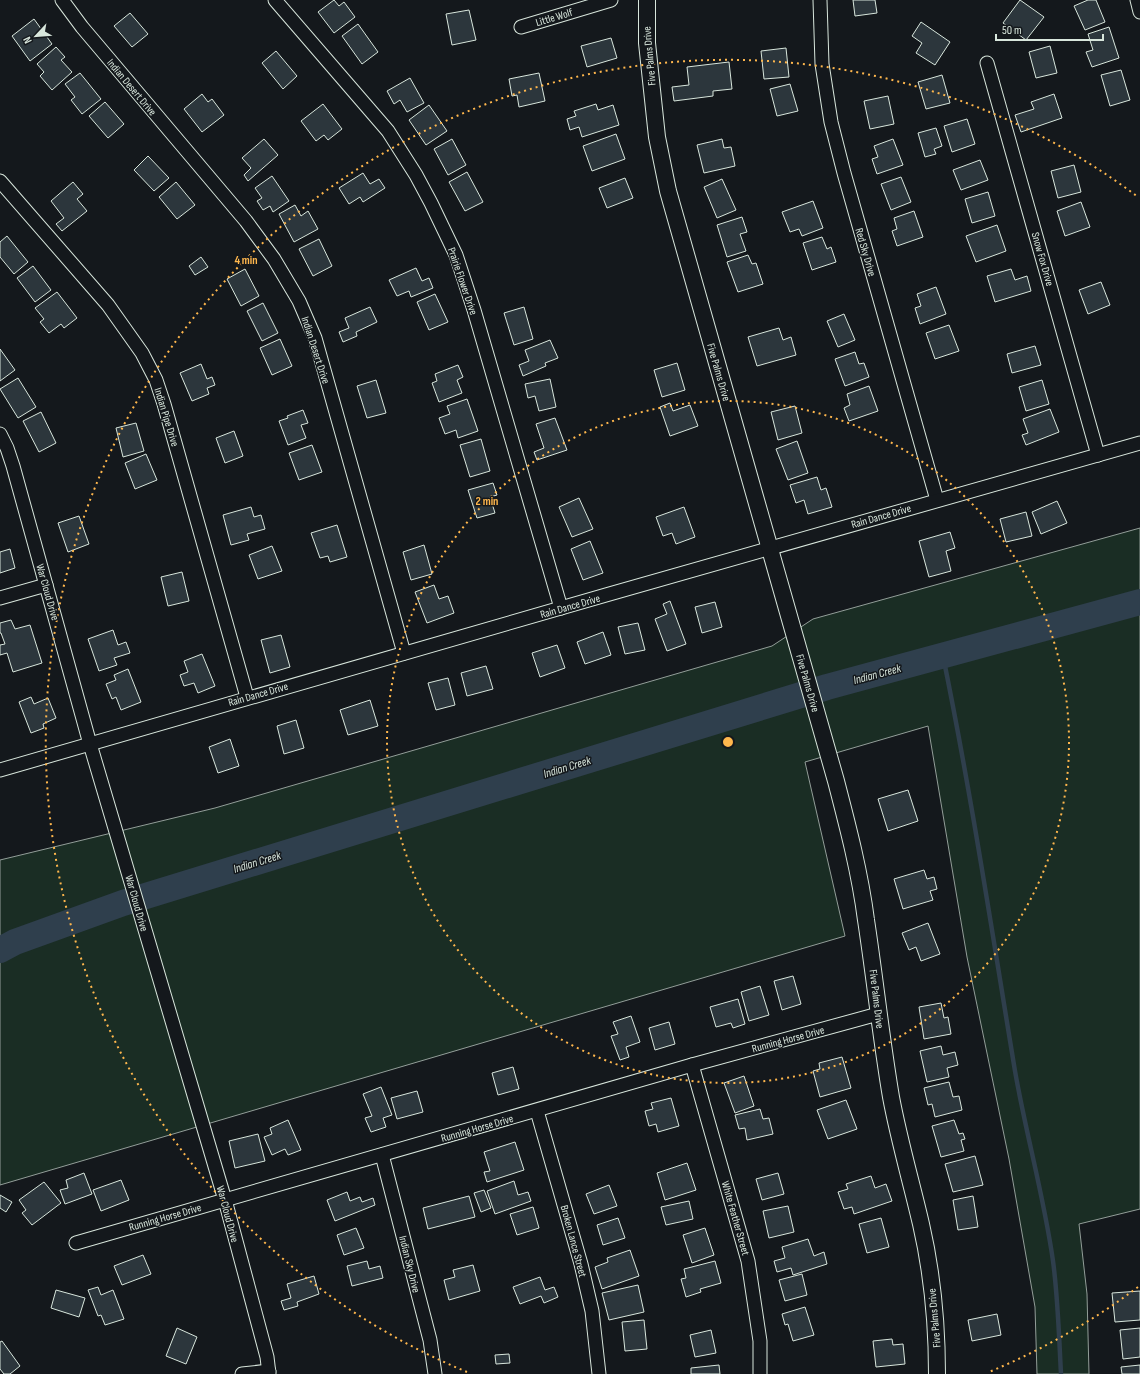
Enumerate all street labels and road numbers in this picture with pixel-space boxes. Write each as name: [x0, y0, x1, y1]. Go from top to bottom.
street label: Little Wolf: [534, 5, 575, 29]
street label: Five Palms Drive: [640, 26, 659, 86]
street label: Indian Desert Drive: [104, 56, 159, 118]
street label: Red Sky Drive: [852, 226, 879, 278]
street label: Snow Fox Drive: [1029, 231, 1056, 288]
street label: Prairie Flower Drive: [445, 246, 480, 317]
street label: Indian Desert Drive: [299, 315, 333, 385]
street label: Five Palms Drive: [704, 342, 733, 403]
street label: Indian Pipe Drive: [151, 386, 182, 448]
street label: Rain Dance Drive: [850, 502, 913, 531]
street label: War Cloud Drive: [33, 562, 62, 622]
street label: Rain Dance Drive: [539, 592, 602, 621]
street label: Five Palms Drive: [793, 653, 822, 714]
street label: Rain Dance Drive: [227, 680, 290, 709]
street label: War Cloud Drive: [122, 873, 151, 933]
street label: Five Palms Drive: [866, 969, 887, 1029]
street label: Running Horse Drive: [750, 1024, 826, 1055]
street label: Running Horse Drive: [440, 1112, 515, 1145]
street label: White Feather Street: [719, 1180, 753, 1257]
street label: War Cloud Drive: [214, 1184, 241, 1244]
street label: Running Horse Drive: [128, 1201, 203, 1234]
street label: Broken Lance Street: [558, 1204, 590, 1279]
street label: Indian Sky Drive: [396, 1234, 423, 1294]
street label: Five Palms Drive: [925, 1288, 944, 1348]

